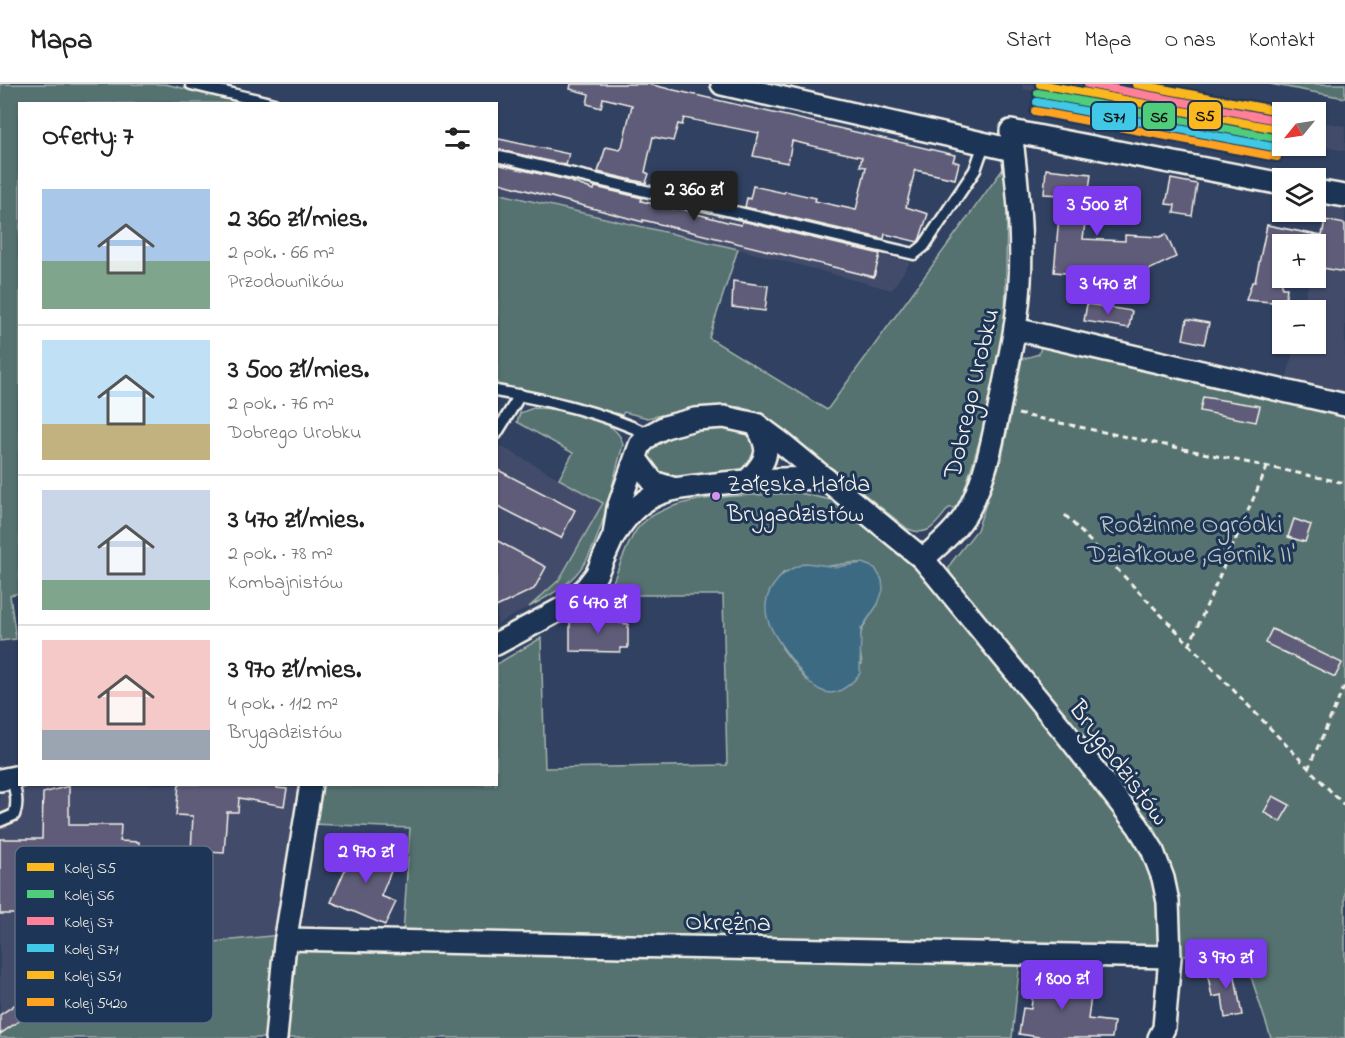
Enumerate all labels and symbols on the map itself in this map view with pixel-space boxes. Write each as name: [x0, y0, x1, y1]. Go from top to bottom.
line badge: S5: [1188, 101, 1222, 130]
line badge: S71: [1091, 102, 1137, 131]
line badge: S6: [1142, 102, 1176, 130]
north arrow: [1272, 102, 1326, 156]
text: S5: [1195, 105, 1216, 129]
text: S71: [1103, 106, 1126, 130]
text: S6: [1150, 106, 1169, 130]
pin: 2 360 zł: [632, 171, 756, 222]
pin: 3 500 zł: [1035, 186, 1159, 237]
pin: 3 470 zł: [1046, 265, 1170, 316]
street label: Dobrego Urobku: [935, 305, 1011, 483]
place label: Załęska Hałda Brygadzistów: [726, 468, 870, 534]
marker: Załęska Hałda Brygadzistów: [710, 490, 722, 502]
park label: Rodzinne Ogródki Działkowe ,Górnik II': [1086, 507, 1295, 575]
pin: 6 470 zł: [536, 584, 660, 635]
street label: Brygadzistów: [1057, 692, 1177, 835]
pin: 2 970 zł: [304, 833, 428, 884]
legend: [15, 846, 213, 1023]
text: Kolej S5: [64, 857, 116, 881]
text: Kolej S6: [64, 884, 114, 908]
street label: Okrężna: [685, 904, 771, 944]
text: Kolej S7: [64, 911, 114, 935]
text: Kolej S71: [64, 938, 119, 962]
pin: 3 970 zł: [1164, 939, 1288, 990]
pin: 1 800 zł: [1000, 960, 1124, 1011]
text: Kolej S51: [64, 965, 121, 989]
text: Kolej 5420: [64, 992, 127, 1016]

